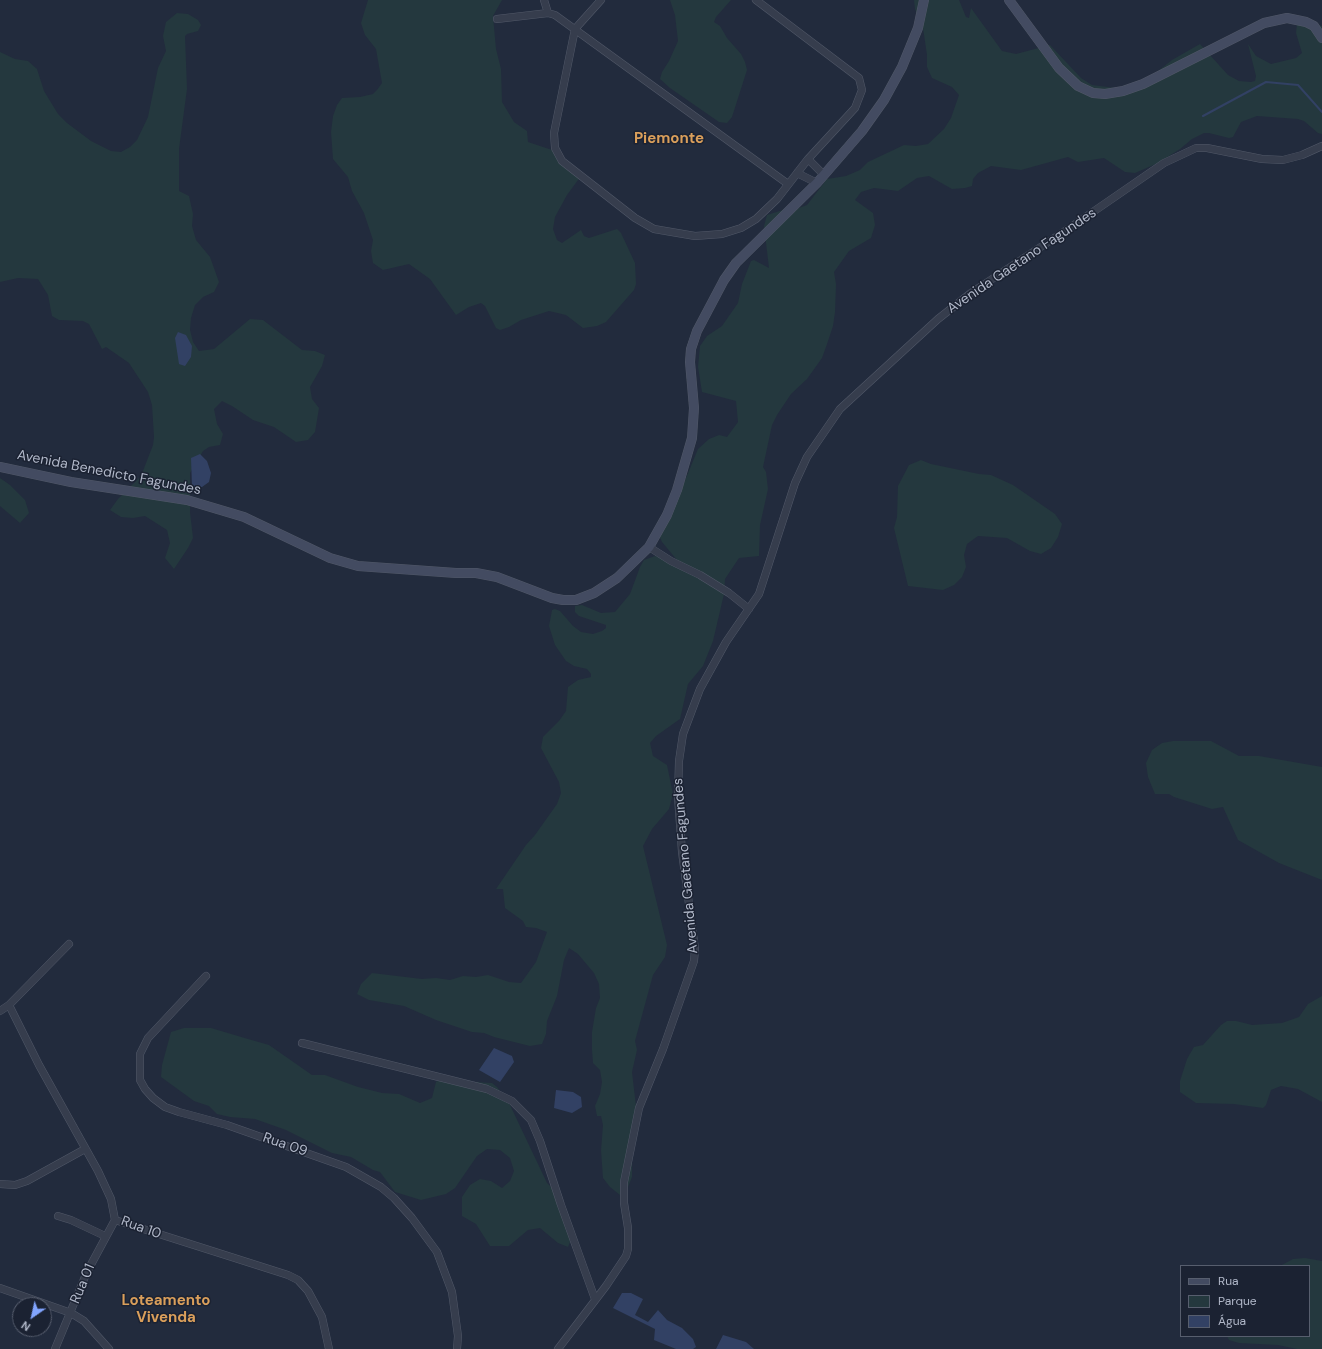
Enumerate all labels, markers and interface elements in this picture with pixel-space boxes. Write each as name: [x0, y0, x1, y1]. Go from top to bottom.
district label: Piemonte: [634, 130, 704, 148]
street label: Avenida Gaetano Fagundes: [944, 205, 1100, 317]
street label: Avenida Benedicto Fagundes: [16, 447, 202, 499]
street label: Avenida Gaetano Fagundes: [670, 777, 702, 955]
street label: Rua 09: [260, 1130, 310, 1160]
street label: Rua 10: [119, 1213, 163, 1243]
street label: Rua 01: [67, 1262, 99, 1306]
legend: [1180, 1265, 1310, 1337]
text: Rua: [1218, 1273, 1239, 1289]
district label: Loteamento Vivenda: [122, 1292, 210, 1327]
text: Parque: [1218, 1293, 1257, 1309]
north arrow: [12, 1297, 52, 1337]
text: Água: [1218, 1313, 1246, 1329]
text: N: [19, 1318, 33, 1334]

